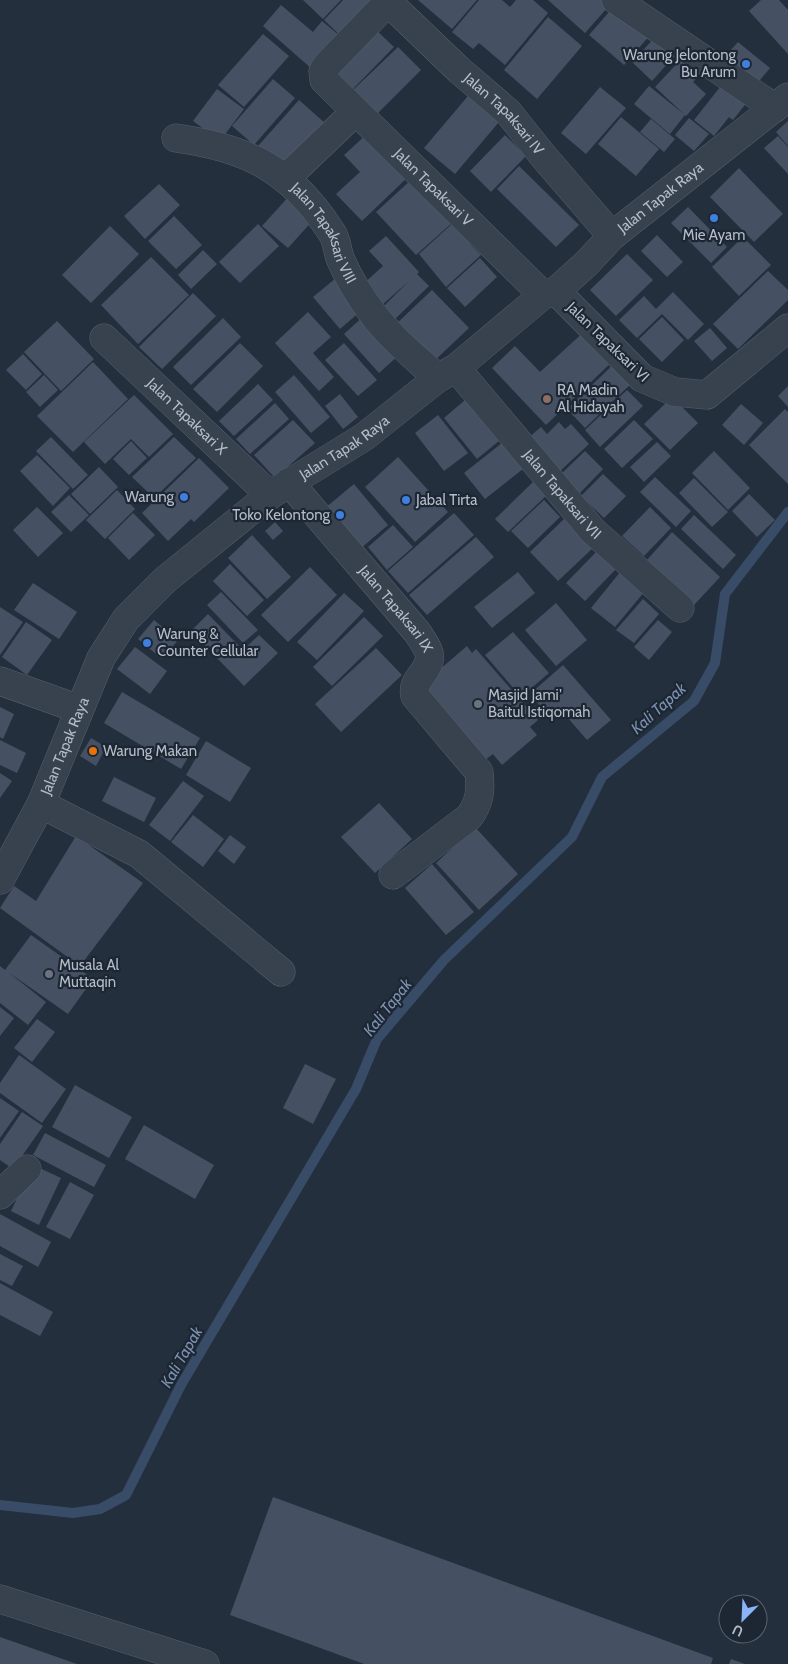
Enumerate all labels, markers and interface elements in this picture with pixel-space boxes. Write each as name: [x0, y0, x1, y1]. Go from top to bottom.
place label: Warung Jelontong Bu Arum: [623, 46, 737, 81]
marker: Warung Jelontong Bu Arum: [740, 58, 752, 70]
street label: Jalan Tapaksari IV: [459, 68, 548, 159]
street label: Jalan Tapaksari V: [389, 144, 477, 231]
street label: Jalan Tapak Raya: [613, 158, 707, 238]
street label: Jalan Tapaksari VIII: [286, 178, 360, 287]
marker: Mie Ayam: [708, 212, 720, 224]
place label: Mie Ayam: [683, 226, 745, 244]
street label: Jalan Tapaksari VI: [562, 297, 653, 386]
street label: Jalan Tapaksari X: [142, 374, 231, 459]
place label: RA Madin Al Hidayah: [557, 381, 625, 416]
marker: RA Madin Al Hidayah: [541, 393, 553, 405]
street label: Jalan Tapak Raya: [295, 411, 394, 484]
street label: Jalan Tapaksari VII: [519, 445, 605, 543]
place label: Warung: [125, 488, 175, 506]
marker: Warung: [178, 491, 190, 503]
place label: Jabal Tirta: [415, 491, 478, 509]
marker: Jabal Tirta: [400, 494, 412, 506]
place label: Toko Kelontong: [232, 506, 331, 524]
marker: Toko Kelontong: [334, 509, 346, 521]
street label: Jalan Tapaksari IX: [354, 561, 437, 655]
place label: Warung & Counter Cellular: [157, 625, 259, 660]
marker: Warung & Counter Cellular: [141, 637, 153, 649]
water label: Kali Tapak: [627, 678, 691, 738]
place label: Masjid Jami' Baitul Istiqomah: [488, 686, 590, 721]
street label: Jalan Tapak Raya: [36, 694, 93, 798]
marker: Masjid Jami' Baitul Istiqomah: [472, 698, 484, 710]
place label: Warung Makan: [103, 742, 197, 760]
marker: Warung Makan: [87, 745, 99, 757]
place label: Musala Al Muttaqin: [59, 956, 120, 991]
marker: Musala Al Muttaqin: [43, 968, 55, 980]
water label: Kali Tapak: [359, 974, 416, 1040]
water label: Kali Tapak: [156, 1322, 207, 1391]
north arrow: [718, 1594, 768, 1644]
text: U: [729, 1621, 746, 1641]

